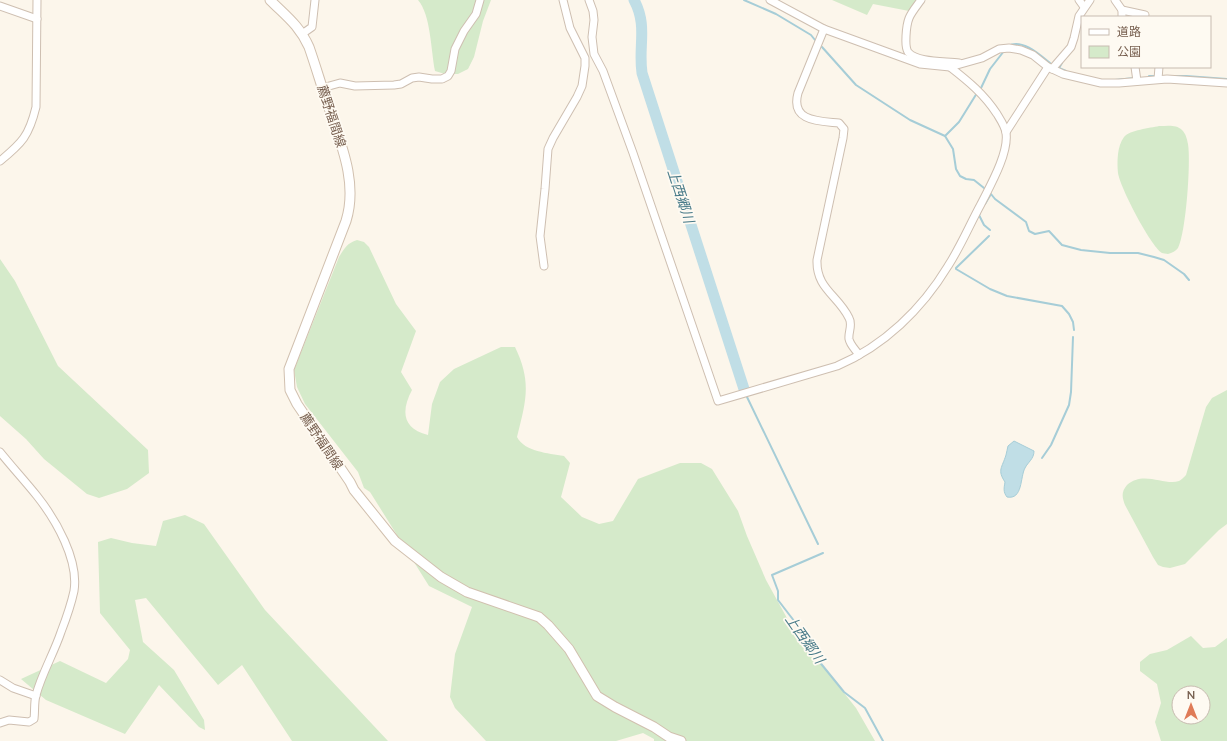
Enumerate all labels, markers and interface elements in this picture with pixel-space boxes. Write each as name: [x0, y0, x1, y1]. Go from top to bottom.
legend: [1081, 16, 1211, 68]
text: 道路: [1117, 24, 1141, 39]
text: 公園: [1117, 44, 1141, 59]
street label: 薦野福間線: [314, 83, 350, 149]
water label: 上西郷川: [665, 167, 699, 227]
street label: 薦野福間線: [297, 410, 347, 472]
water label: 上西郷川: [782, 611, 830, 668]
north arrow: [1171, 685, 1211, 725]
text: N: [1187, 688, 1195, 701]

